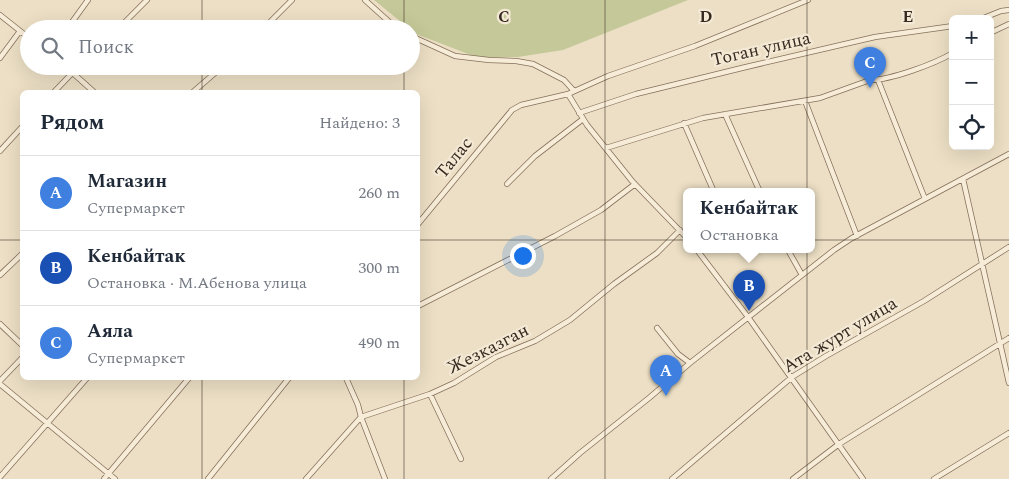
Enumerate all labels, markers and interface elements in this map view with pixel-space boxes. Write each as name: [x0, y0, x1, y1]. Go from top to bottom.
text: C: [498, 5, 510, 29]
text: D: [700, 5, 713, 29]
text: E: [903, 5, 913, 29]
map controls: [949, 15, 994, 150]
button: +: [949, 15, 994, 60]
search box: [20, 20, 420, 75]
street label: Тоган улица: [709, 24, 814, 74]
text: Поиск: [78, 33, 134, 62]
icon: search: [38, 34, 66, 62]
pin: C: [854, 47, 886, 88]
button: −: [949, 60, 994, 105]
button: locate: [949, 105, 994, 150]
text: Рядом: [40, 107, 104, 139]
text: Найдено: 3: [319, 111, 400, 135]
street label: Талас: [429, 131, 479, 185]
text: Магазин: [87, 167, 167, 196]
text: A: [50, 181, 62, 205]
text: 260 m: [358, 181, 400, 205]
popup: [683, 188, 815, 253]
text: Кенбайтак: [700, 194, 798, 223]
text: Супермаркет: [87, 196, 185, 220]
text: Остановка: [700, 223, 778, 247]
text: Кенбайтак: [87, 242, 186, 271]
your location: [510, 243, 536, 269]
text: B: [50, 256, 62, 280]
text: 300 m: [358, 256, 400, 280]
pin: B: [733, 270, 765, 311]
text: Остановка · М.Абенова улица: [87, 271, 307, 295]
street label: Ата журт улица: [777, 290, 903, 380]
text: Аяла: [87, 317, 133, 346]
street label: Жезказган: [442, 317, 534, 381]
text: C: [50, 331, 62, 355]
text: 490 m: [358, 331, 400, 355]
text: Супермаркет: [87, 346, 185, 370]
pin: A: [650, 355, 682, 396]

